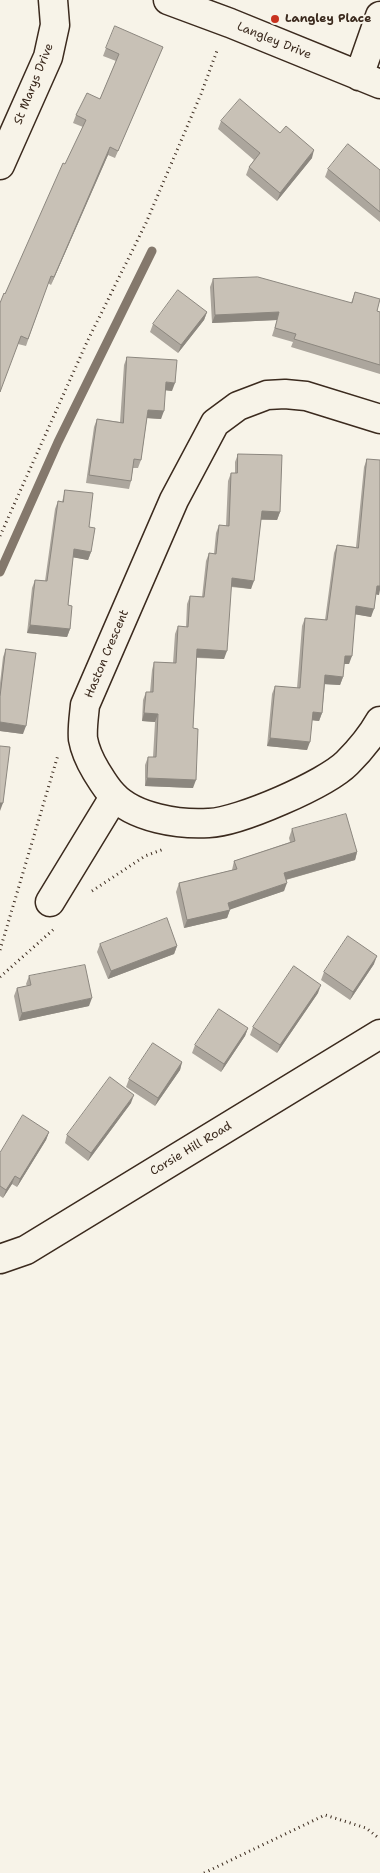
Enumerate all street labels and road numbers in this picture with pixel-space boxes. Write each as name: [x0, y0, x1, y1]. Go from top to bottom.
street label: Langley Drive: [235, 20, 313, 62]
street label: St Marys Drive: [11, 41, 57, 127]
street label: Haston Crescent: [82, 608, 132, 700]
street label: Corsie Hill Road: [148, 1119, 234, 1179]

